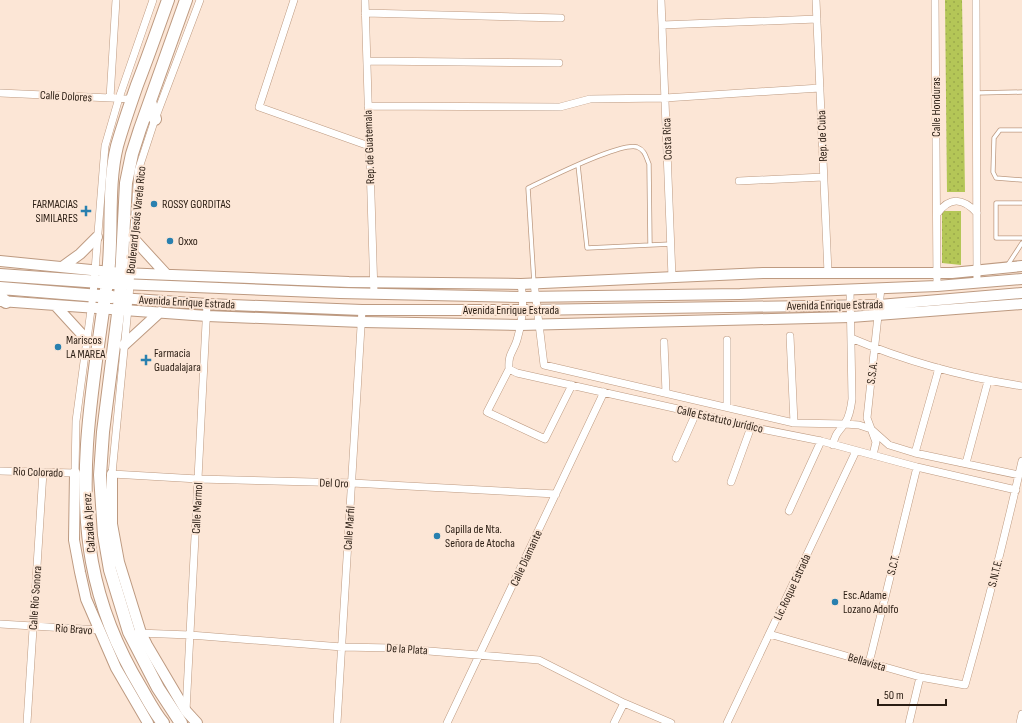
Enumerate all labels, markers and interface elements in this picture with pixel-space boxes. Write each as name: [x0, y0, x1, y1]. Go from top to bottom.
street label: Calle Honduras: [929, 77, 944, 137]
street label: Calle Dolores: [40, 88, 92, 105]
street label: Rep. de Guatemala: [361, 109, 378, 184]
street label: Rep. de Cuba: [814, 110, 831, 162]
street label: Costa Rica: [659, 117, 676, 160]
street label: Boulevard Jesús Varela Rico: [123, 165, 150, 275]
place label: FARMACIAS SIMILARES: [32, 197, 78, 226]
place label: ROSSY GORDITAS: [162, 197, 231, 212]
marker: ROSSY GORDITAS: [149, 199, 159, 209]
marker: FARMACIAS SIMILARES: [81, 206, 91, 216]
place label: Oxxo: [178, 234, 198, 249]
marker: Oxxo: [165, 236, 175, 246]
street label: Avenida Enrique Estrada: [138, 292, 236, 313]
street label: Avenida Enrique Estrada: [786, 297, 884, 314]
street label: Avenida Enrique Estrada: [462, 303, 559, 318]
place label: Mariscos LA MAREA: [66, 333, 106, 362]
marker: Mariscos LA MAREA: [53, 342, 63, 352]
place label: Farmacia Guadalajara: [154, 346, 201, 375]
marker: Farmacia Guadalajara: [141, 355, 151, 365]
street label: S.S.A.: [864, 361, 881, 385]
street label: Calle Estatuto Jurídico: [675, 402, 765, 437]
street label: Rio Colorado: [13, 464, 63, 481]
street label: Del Oro: [319, 475, 349, 492]
street label: Calle Marmol: [189, 482, 206, 534]
street label: Calzada A Jerez: [80, 492, 99, 553]
street label: Calle Marfil: [340, 505, 359, 551]
place label: Capilla de Nta. Señora de Atocha: [445, 522, 515, 551]
street label: Calle Diamante: [507, 528, 546, 589]
marker: Capilla de Nta. Señora de Atocha: [432, 531, 442, 541]
street label: Lic.Roque Estrada: [771, 551, 815, 623]
street label: S.C.T.: [884, 553, 903, 577]
street label: S.N.T.E.: [985, 558, 1006, 589]
street label: Calle Río Sonora: [26, 565, 45, 631]
place label: Esc.Adame Lozano Adolfo: [843, 588, 899, 617]
marker: Esc.Adame Lozano Adolfo: [830, 597, 840, 607]
street label: Rio Bravo: [55, 621, 93, 638]
street label: De la Plata: [386, 641, 429, 658]
street label: Bellavista: [846, 650, 888, 675]
scale bar: [878, 681, 946, 707]
text: 50 m: [884, 688, 904, 703]

